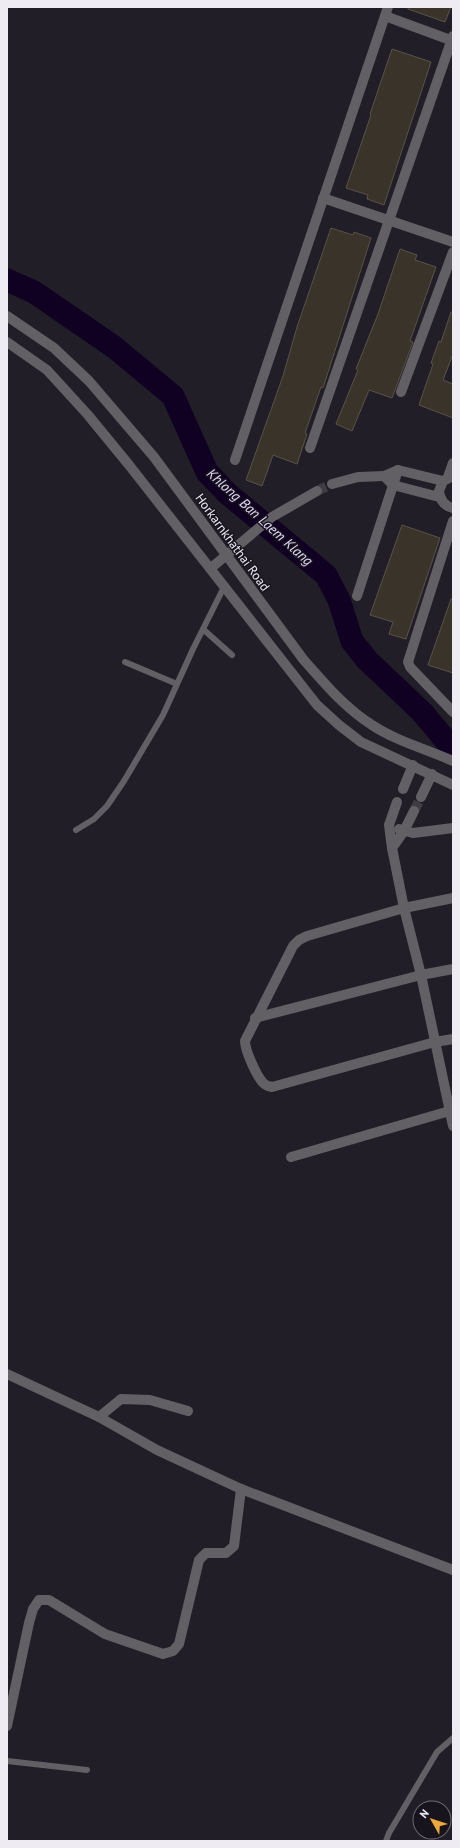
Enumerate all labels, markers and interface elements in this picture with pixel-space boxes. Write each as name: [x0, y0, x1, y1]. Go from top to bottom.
water label: Khlong Ban Laem Klang: [203, 464, 317, 570]
street label: Horkarnkhathai Road: [191, 490, 274, 594]
north arrow: [412, 1800, 452, 1840]
text: N: [417, 1806, 432, 1821]

